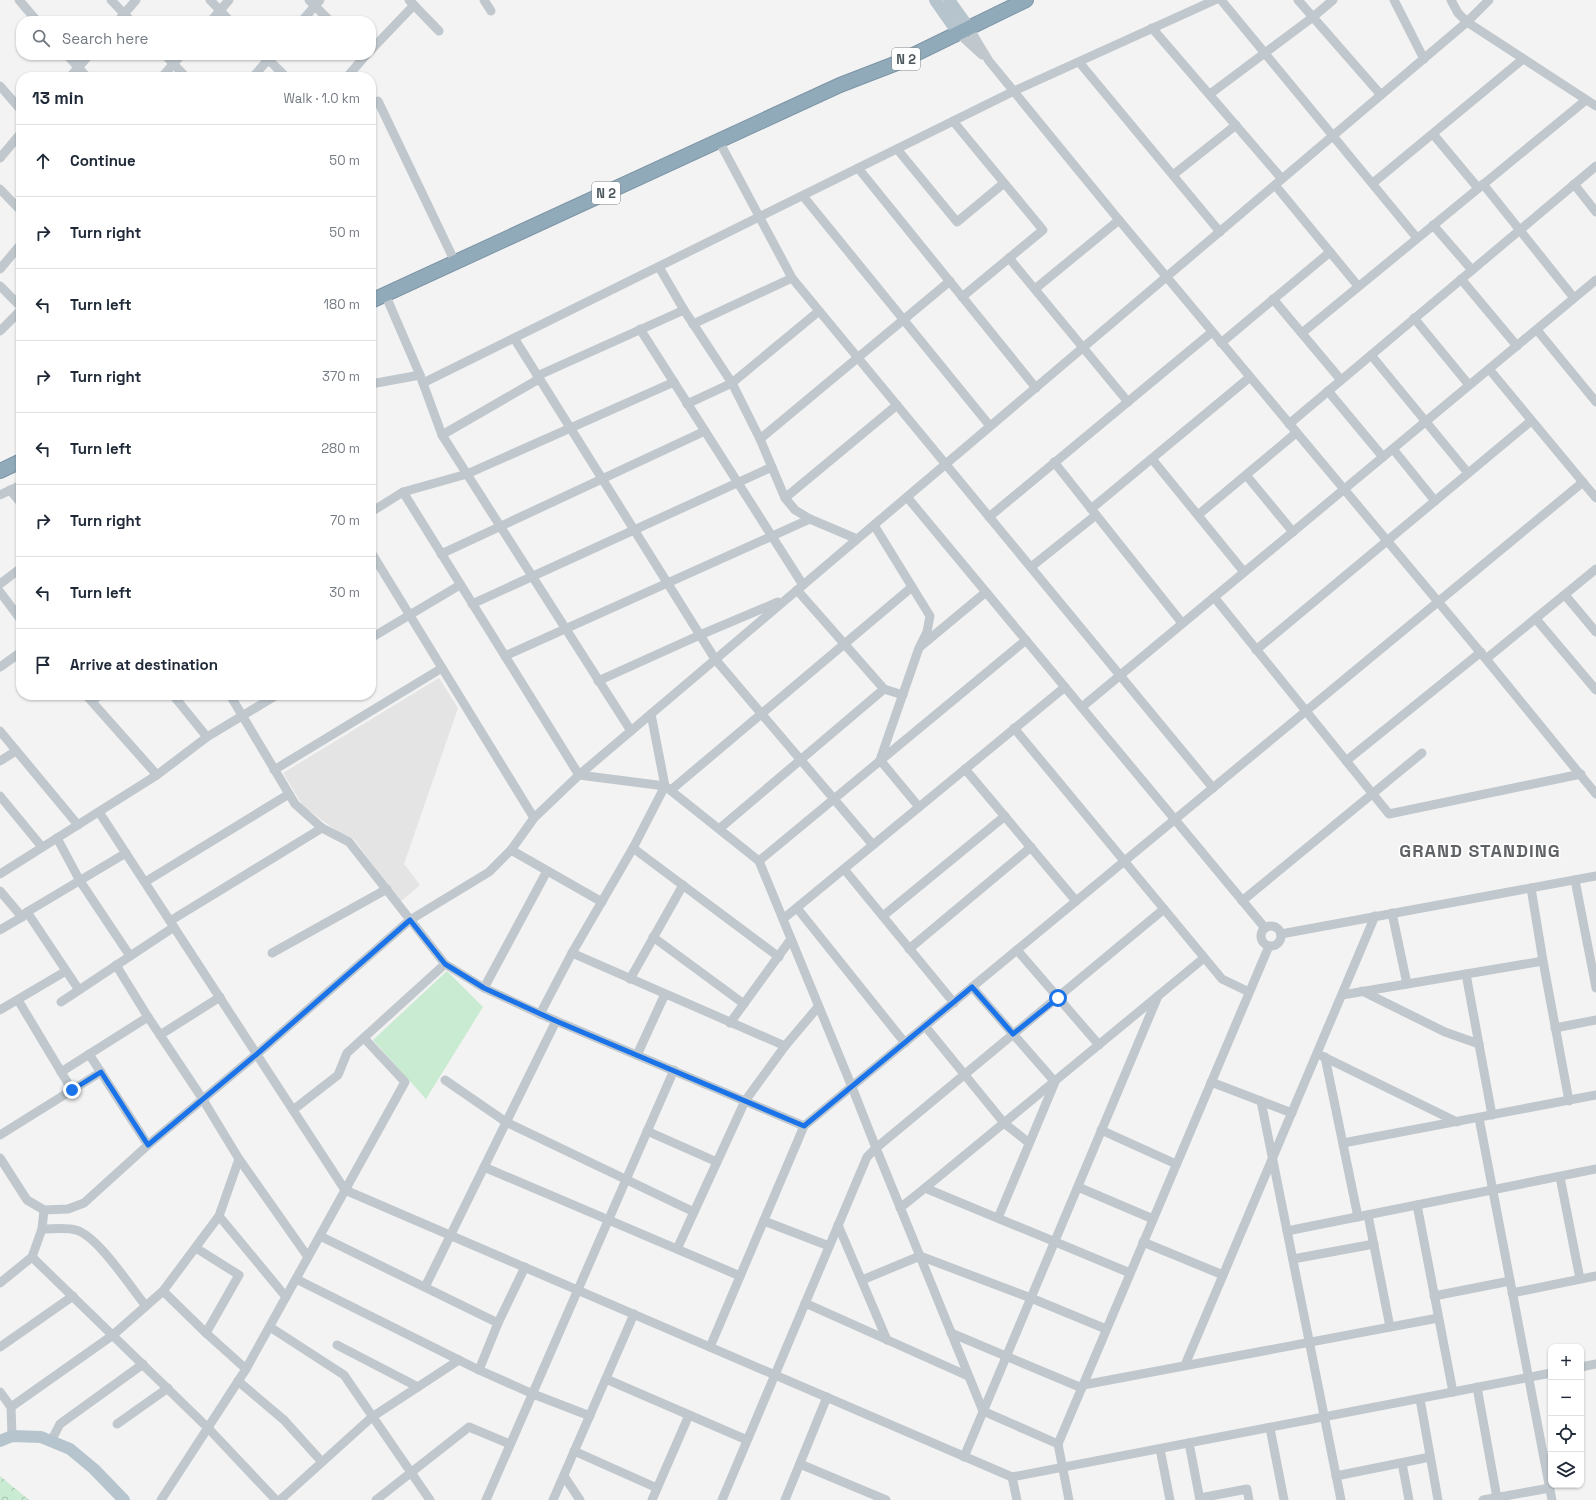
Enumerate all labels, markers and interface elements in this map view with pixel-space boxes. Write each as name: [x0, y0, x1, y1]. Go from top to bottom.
search box: [16, 16, 376, 60]
icon: search: [30, 27, 52, 49]
text: Search here: [62, 29, 148, 48]
road number: N 2: [892, 48, 920, 70]
text: 13 min: [32, 87, 84, 109]
text: Walk · 1.0 km: [284, 90, 360, 107]
icon: ahead: [32, 150, 54, 172]
text: Continue: [70, 151, 136, 170]
text: 50 m: [329, 152, 360, 169]
road number: N 2: [592, 182, 620, 204]
icon: right: [32, 222, 54, 244]
text: Turn right: [70, 223, 141, 242]
text: 50 m: [329, 224, 360, 241]
icon: left: [32, 294, 54, 316]
text: Turn left: [70, 295, 132, 314]
text: 180 m: [324, 296, 360, 313]
icon: right: [32, 366, 54, 388]
text: Turn right: [70, 367, 141, 386]
text: 370 m: [322, 368, 360, 385]
icon: left: [32, 438, 54, 460]
text: Turn left: [70, 439, 132, 458]
text: 280 m: [321, 440, 360, 457]
icon: right: [32, 510, 54, 532]
text: Turn right: [70, 511, 141, 530]
text: 70 m: [330, 512, 360, 529]
icon: left: [32, 582, 54, 604]
text: Turn left: [70, 583, 132, 602]
text: 30 m: [329, 584, 360, 601]
icon: arrive: [32, 654, 54, 676]
text: Arrive at destination: [70, 655, 218, 674]
district label: GRAND STANDING: [1399, 839, 1561, 862]
route start: [1049, 989, 1067, 1007]
route end: [63, 1081, 81, 1099]
map controls: [1548, 1344, 1584, 1488]
button: +: [1548, 1344, 1584, 1380]
button: −: [1548, 1380, 1584, 1416]
button: locate: [1548, 1416, 1584, 1452]
button: layers: [1548, 1452, 1584, 1488]

